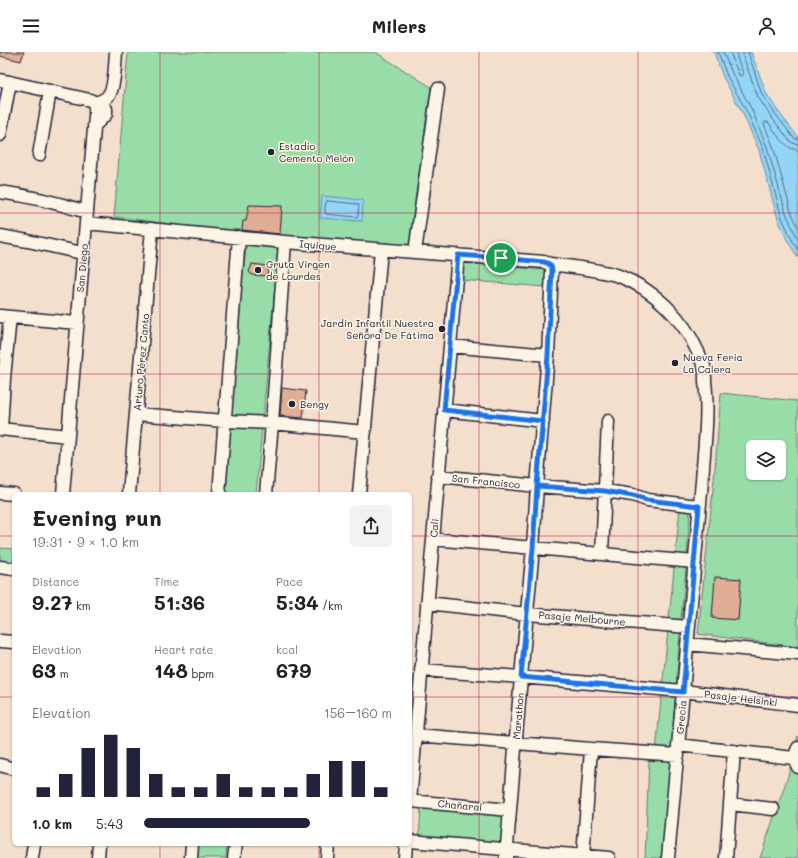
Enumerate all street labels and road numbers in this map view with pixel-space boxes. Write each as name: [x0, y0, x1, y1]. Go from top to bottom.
street label: Iquique: [299, 236, 337, 254]
street label: San Diego: [73, 243, 91, 293]
street label: Arturo Pérez Canto: [130, 313, 152, 411]
street label: San Francisco: [451, 470, 521, 492]
street label: Cali: [426, 518, 442, 538]
street label: Pasaje Melbourne: [538, 607, 626, 629]
street label: Pasaje Helsinki: [704, 687, 778, 709]
street label: Marathon: [509, 692, 527, 740]
street label: Grecia: [673, 700, 689, 734]
street label: Chañaral: [437, 796, 483, 814]

